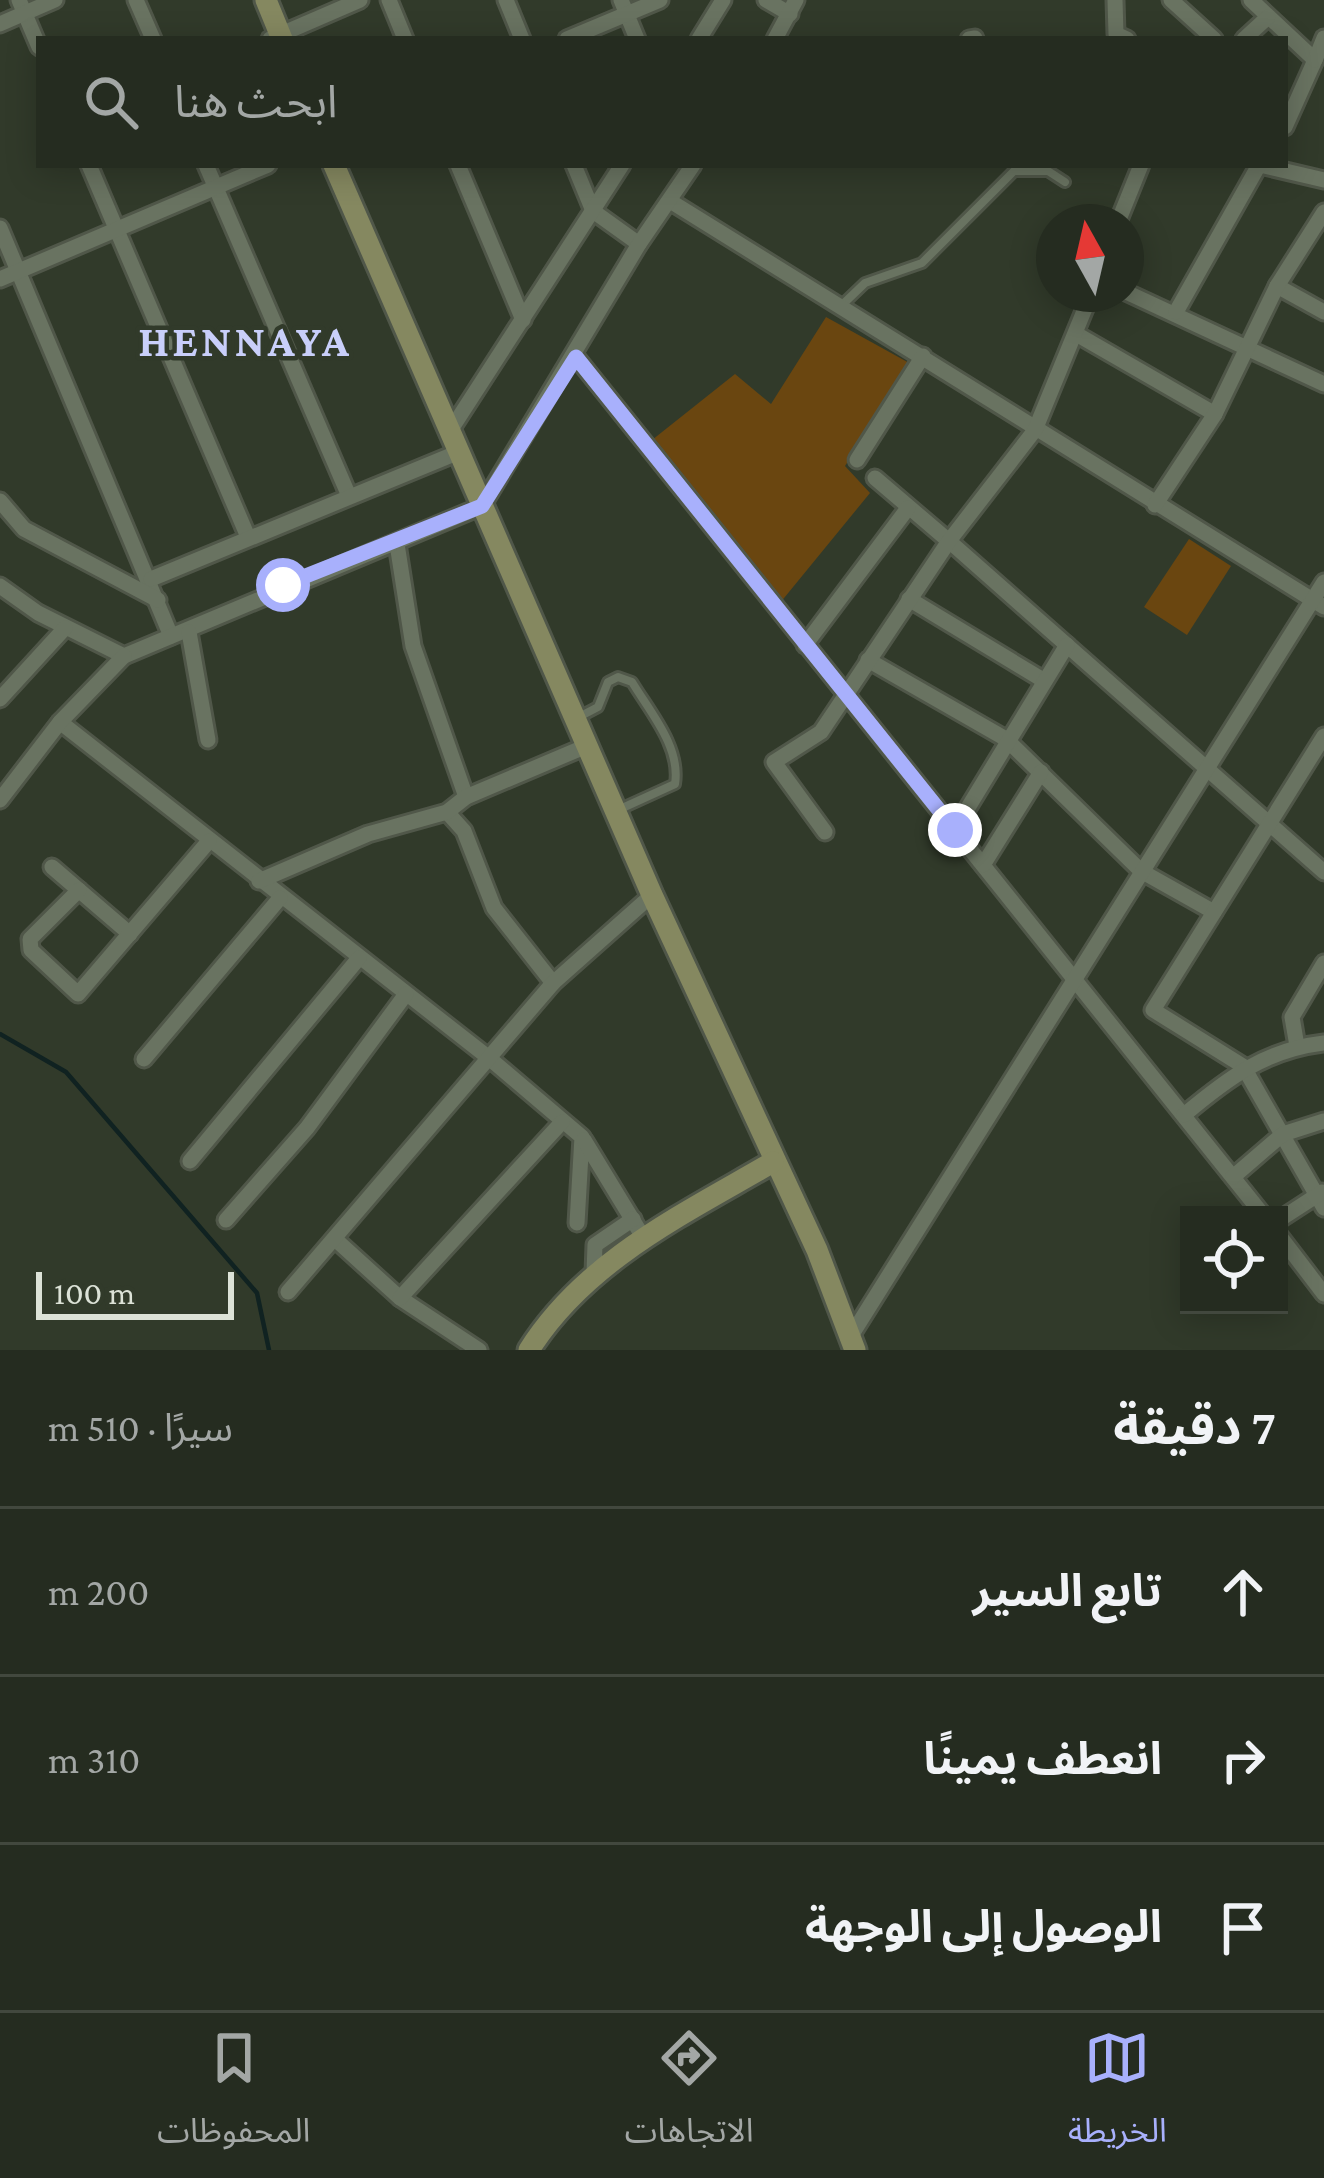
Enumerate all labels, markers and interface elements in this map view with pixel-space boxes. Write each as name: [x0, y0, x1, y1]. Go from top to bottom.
search box: [36, 36, 1288, 168]
icon: search: [78, 69, 144, 135]
text: ابحث هنا: [174, 77, 337, 127]
north arrow: [1036, 204, 1144, 312]
district label: HENNAYA: [138, 316, 352, 366]
route start: [256, 558, 310, 612]
route end: [928, 803, 982, 857]
map controls: [1180, 1206, 1288, 1314]
button: locate: [1180, 1206, 1288, 1314]
scale bar: [36, 1266, 234, 1319]
text: 100 m: [54, 1274, 135, 1311]
text: 7 دقيقة: [1113, 1398, 1276, 1455]
text: سيرًا · 510 m: [48, 1406, 233, 1449]
icon: ahead: [1210, 1559, 1276, 1625]
text: تابع السير: [973, 1566, 1162, 1616]
text: 200 m: [48, 1570, 149, 1613]
icon: right: [1210, 1727, 1276, 1793]
text: انعطف يمينًا: [923, 1734, 1162, 1784]
text: 310 m: [48, 1738, 140, 1781]
icon: arrive: [1210, 1895, 1276, 1961]
text: الوصول إلى الوجهة: [805, 1902, 1162, 1952]
tab: المحفوظات: [157, 2025, 310, 2166]
tab: الاتجاهات: [625, 2025, 754, 2166]
tab: الخريطة: [1068, 2025, 1167, 2166]

